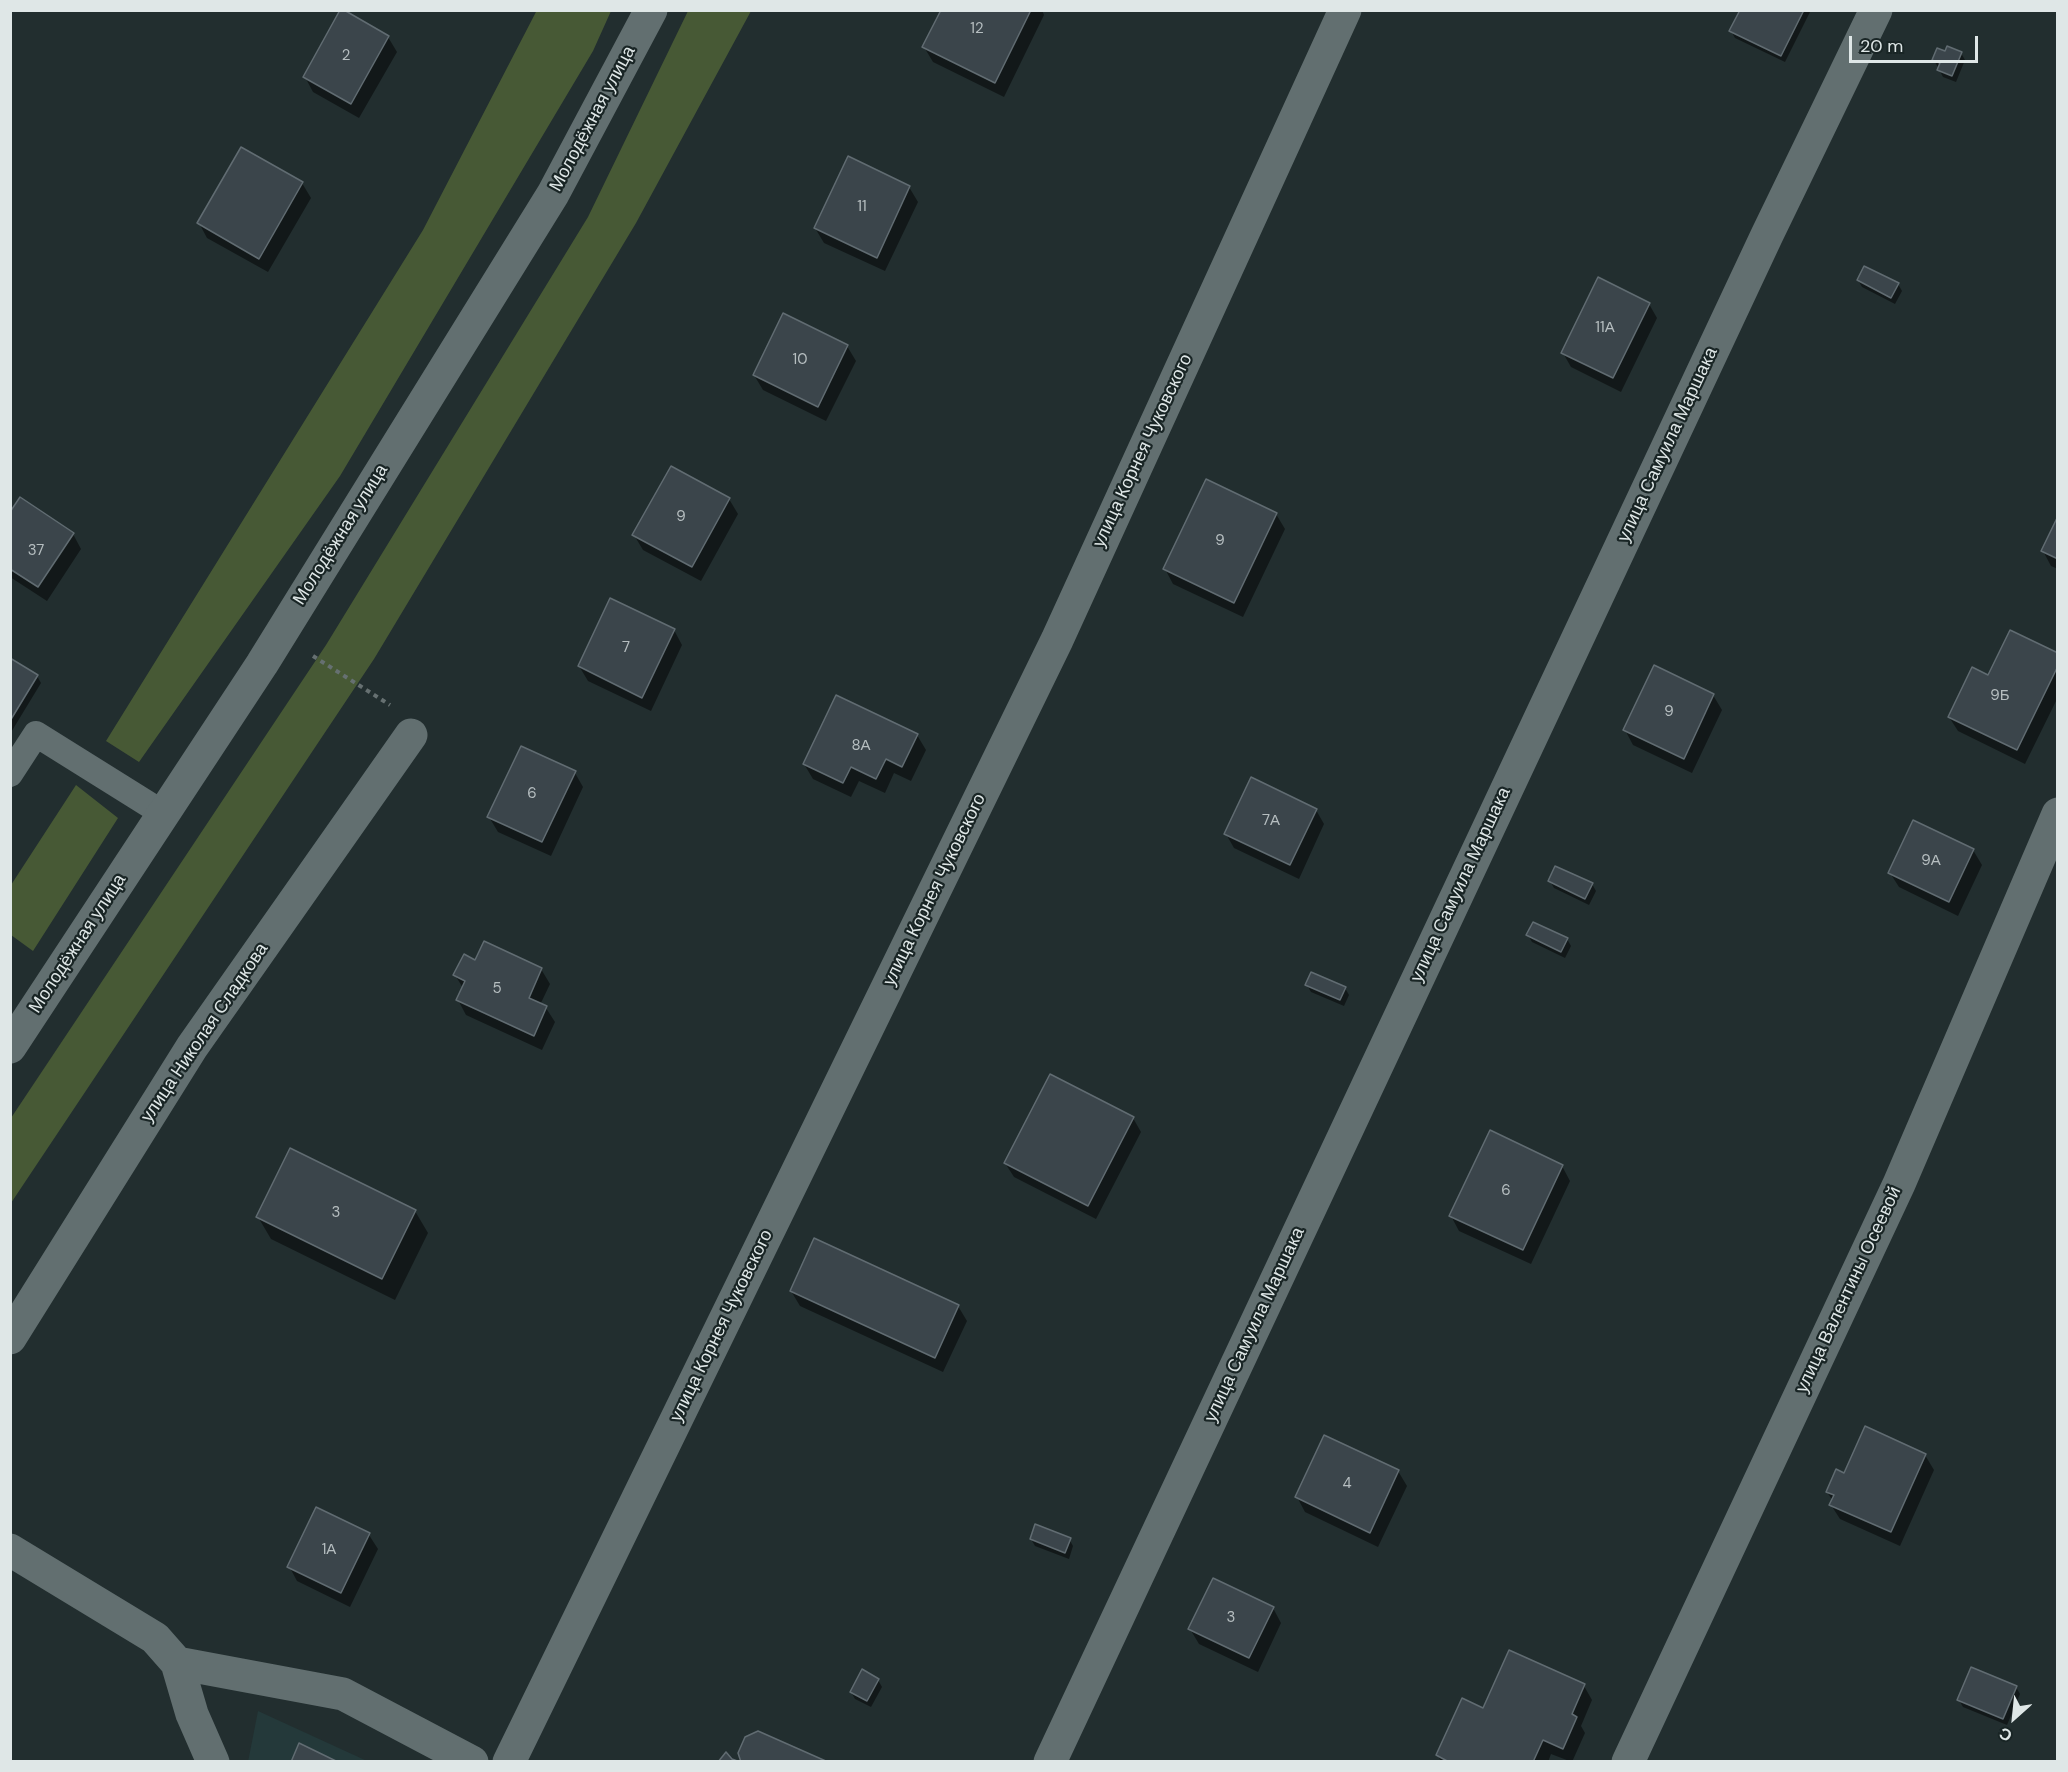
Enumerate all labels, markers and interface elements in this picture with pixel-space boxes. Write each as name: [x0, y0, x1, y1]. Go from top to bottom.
house number: 12: [970, 20, 984, 38]
scale bar: [1852, 24, 1981, 62]
text: 20 m: [1860, 34, 1903, 58]
street label: Молодёжная улица: [546, 43, 640, 195]
house number: 2: [342, 47, 350, 65]
house number: 11: [857, 198, 867, 216]
house number: 11А: [1595, 319, 1615, 337]
street label: улица Самуила Маршака: [1613, 344, 1723, 546]
house number: 10: [793, 351, 807, 369]
street label: улица Корнея Чуковского: [1089, 351, 1197, 551]
street label: Молодёжная улица: [289, 461, 393, 609]
house number: 9: [676, 508, 686, 526]
house number: 9: [1215, 532, 1225, 550]
house number: 37: [28, 542, 44, 560]
house number: 7: [622, 639, 630, 657]
house number: 9Б: [1990, 687, 2010, 705]
house number: 9: [1664, 703, 1674, 721]
house number: 8А: [851, 737, 871, 755]
street label: улица Самуила Маршака: [1406, 784, 1516, 986]
house number: 6: [527, 785, 537, 803]
street label: улица Корнея Чуковского: [879, 790, 991, 990]
house number: 7А: [1262, 812, 1280, 830]
house number: 9А: [1921, 852, 1941, 870]
street label: Молодёжная улица: [25, 870, 131, 1018]
street label: улица Николая Сладкова: [137, 939, 273, 1127]
house number: 5: [492, 980, 502, 998]
house number: 6: [1501, 1182, 1511, 1200]
street label: улица Валентины Осеевой: [1792, 1183, 1906, 1397]
house number: 3: [332, 1204, 340, 1222]
street label: улица Самуила Маршака: [1200, 1224, 1310, 1426]
street label: улица Корнея Чуковского: [666, 1226, 778, 1426]
house number: 4: [1342, 1475, 1352, 1493]
house number: 1А: [322, 1541, 336, 1559]
house number: 3: [1227, 1609, 1235, 1627]
north arrow: [1984, 1688, 2044, 1748]
text: С: [1996, 1723, 2016, 1746]

